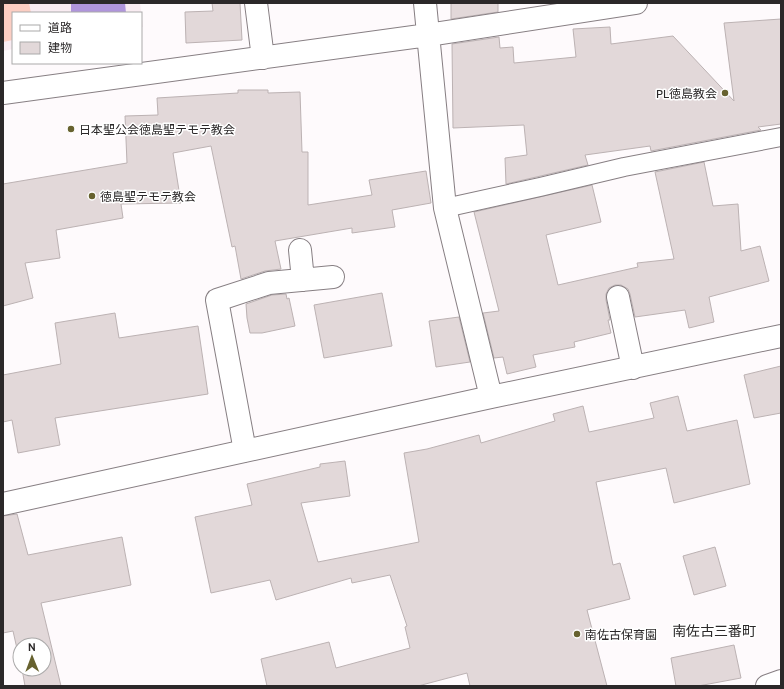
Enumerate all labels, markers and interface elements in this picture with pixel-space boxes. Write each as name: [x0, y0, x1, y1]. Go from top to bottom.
legend: [12, 12, 142, 64]
text: 道路: [48, 20, 72, 35]
text: 建物: [48, 40, 72, 55]
place label: PL徳島教会: [656, 86, 717, 101]
marker: PL徳島教会: [720, 88, 730, 98]
place label: 日本聖公会徳島聖テモテ教会: [79, 122, 235, 137]
marker: 日本聖公会徳島聖テモテ教会: [66, 124, 76, 134]
place label: 徳島聖テモテ教会: [100, 189, 196, 204]
marker: 徳島聖テモテ教会: [87, 191, 97, 201]
district label: 南佐古三番町: [672, 622, 756, 640]
place label: 南佐古保育園: [585, 627, 657, 642]
marker: 南佐古保育園: [572, 629, 582, 639]
north arrow: [12, 637, 52, 677]
text: N: [28, 640, 36, 654]

